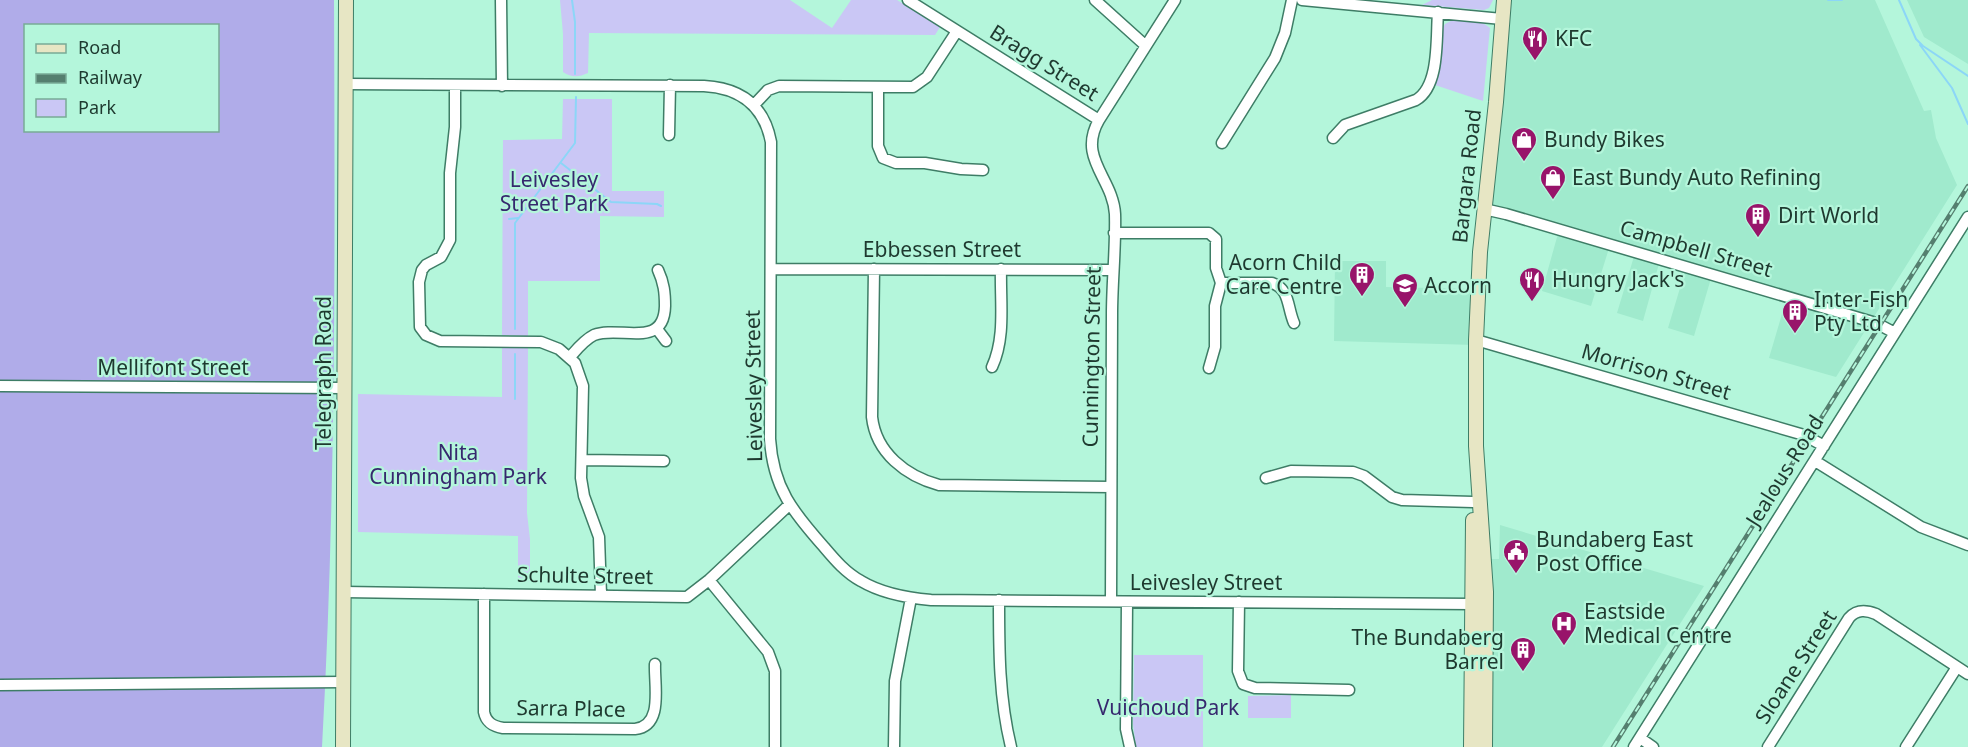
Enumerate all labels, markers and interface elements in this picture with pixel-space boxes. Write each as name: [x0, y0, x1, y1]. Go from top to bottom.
street label: Bragg Street: [985, 18, 1105, 107]
legend: [24, 24, 219, 132]
restaurant icon: KFC: [1520, 24, 1550, 62]
place label: KFC: [1555, 24, 1592, 52]
text: Road: [78, 35, 121, 59]
text: Railway: [78, 65, 143, 89]
text: Park: [78, 95, 116, 119]
street label: Bargara Road: [1445, 108, 1487, 244]
shop icon: Bundy Bikes: [1509, 125, 1539, 163]
place label: Bundy Bikes: [1544, 125, 1665, 153]
shop icon: East Bundy Auto Refining: [1538, 163, 1568, 201]
place label: East Bundy Auto Refining: [1572, 163, 1821, 191]
park label: Leivesley Street Park: [500, 165, 609, 217]
building icon: Dirt World: [1743, 201, 1773, 239]
place label: Dirt World: [1778, 201, 1879, 229]
street label: Campbell Street: [1617, 213, 1776, 283]
street label: Ebbessen Street: [863, 235, 1022, 263]
place label: Acorn Child Care Centre: [1226, 248, 1342, 300]
building icon: Acorn Child Care Centre: [1347, 260, 1377, 298]
restaurant icon: Hungry Jack's: [1517, 265, 1547, 303]
place label: Hungry Jack's: [1552, 265, 1684, 293]
street label: Cunnington Street: [1075, 266, 1107, 448]
school or university icon: Accorn: [1390, 271, 1420, 309]
place label: Accorn: [1424, 271, 1492, 299]
place label: Inter-Fish Pty Ltd: [1814, 285, 1908, 337]
street label: Telegraph Road: [309, 296, 337, 450]
building icon: Inter-Fish Pty Ltd: [1780, 297, 1810, 335]
street label: Leivesley Street: [738, 309, 768, 462]
street label: Morrison Street: [1578, 336, 1735, 406]
street label: Mellifont Street: [97, 353, 249, 381]
street label: Jealous Road: [1738, 409, 1830, 533]
park label: Nita Cunningham Park: [369, 438, 548, 490]
place label: Bundaberg East Post Office: [1536, 525, 1693, 577]
public building icon: Bundaberg East Post Office: [1501, 537, 1531, 575]
street label: Schulte Street: [517, 560, 654, 590]
street label: Leivesley Street: [1130, 568, 1283, 596]
place label: Eastside Medical Centre: [1584, 597, 1732, 649]
street label: Sloane Street: [1748, 604, 1843, 729]
hospital icon: Eastside Medical Centre: [1549, 609, 1579, 647]
place label: The Bundaberg Barrel: [1352, 623, 1504, 675]
building icon: The Bundaberg Barrel: [1508, 635, 1538, 673]
street label: Sarra Place: [516, 693, 626, 723]
park label: Vuichoud Park: [1097, 693, 1240, 721]

